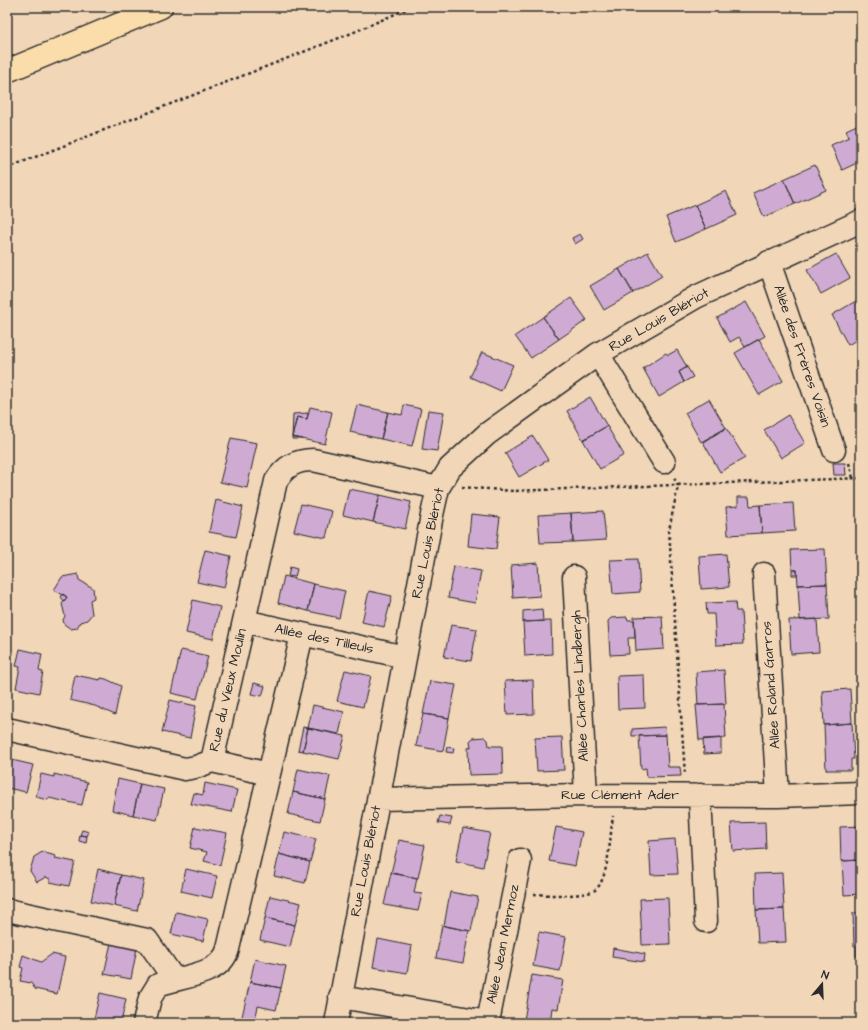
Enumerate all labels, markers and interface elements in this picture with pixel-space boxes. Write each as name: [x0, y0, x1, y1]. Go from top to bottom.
street label: Allée des Frères Voisin: [768, 282, 836, 430]
street label: Rue Louis Blériot: [605, 283, 713, 357]
street label: Rue Louis Blériot: [406, 485, 450, 600]
street label: Allée Charles Lindbergh: [566, 610, 594, 762]
street label: Allée des Tilleuls: [273, 619, 375, 659]
street label: Allée Roland Garros: [757, 620, 785, 750]
street label: Rue du Vieux Moulin: [204, 626, 252, 754]
street label: Rue Clément Ader: [561, 785, 679, 805]
street label: Rue Louis Blériot: [345, 803, 387, 918]
street label: Allée Jean Mermoz: [482, 882, 524, 1006]
north arrow: [802, 964, 842, 1004]
text: N: [819, 967, 831, 983]

